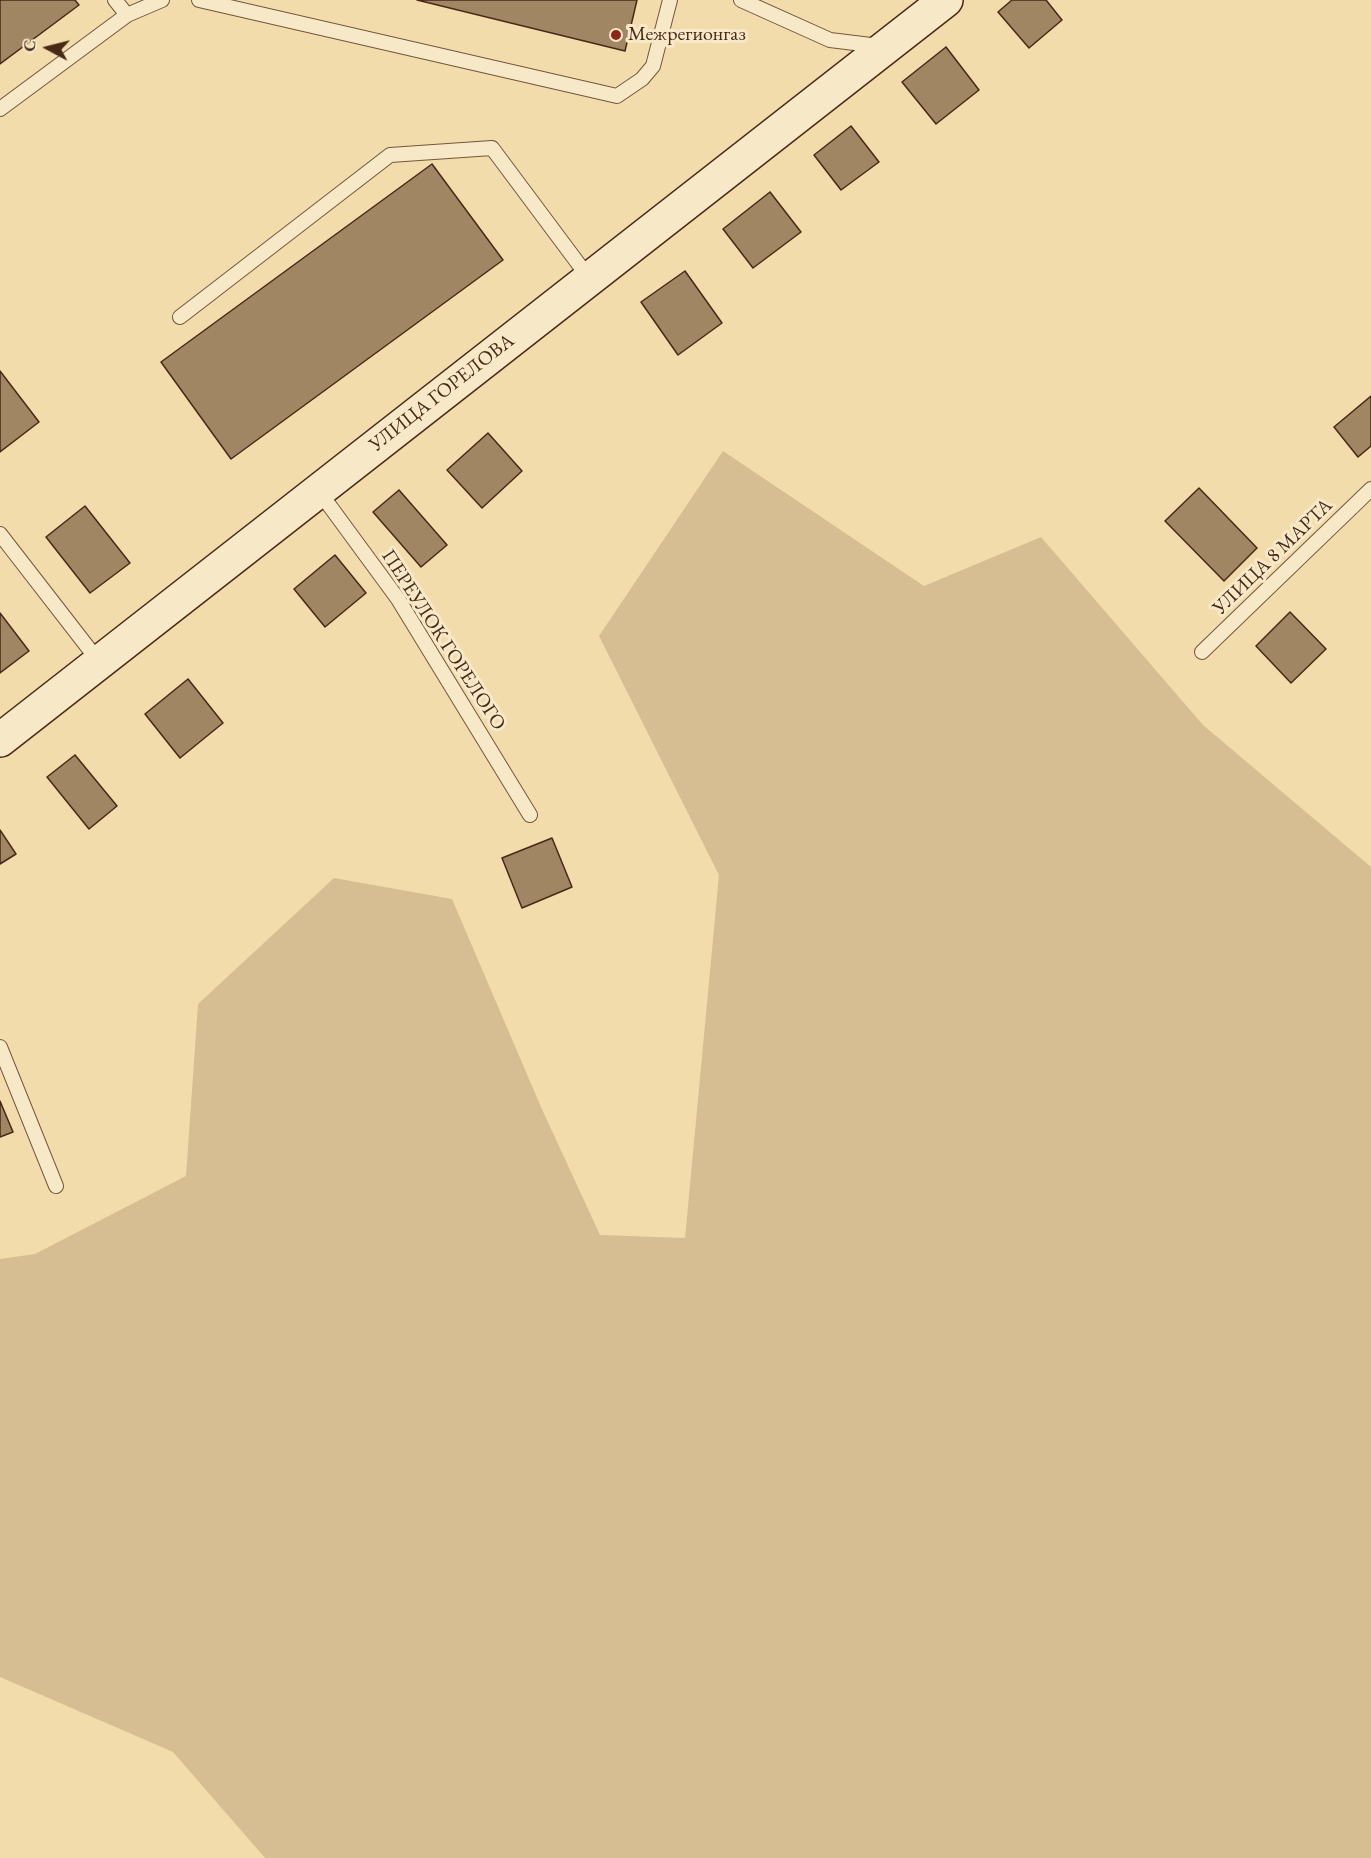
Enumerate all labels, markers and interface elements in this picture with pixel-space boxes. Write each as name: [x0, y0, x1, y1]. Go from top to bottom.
north arrow: [18, 18, 78, 78]
place label: Межрегионгаз: [628, 23, 746, 47]
marker: Межрегионгаз: [609, 28, 623, 42]
text: С: [19, 39, 41, 53]
street label: УЛИЦА ГОРЕЛОВА: [365, 329, 519, 457]
street label: УЛИЦА 8 МАРТА: [1208, 494, 1338, 620]
street label: ПЕРЕУЛОК ГОРЕЛОГО: [376, 545, 510, 735]

